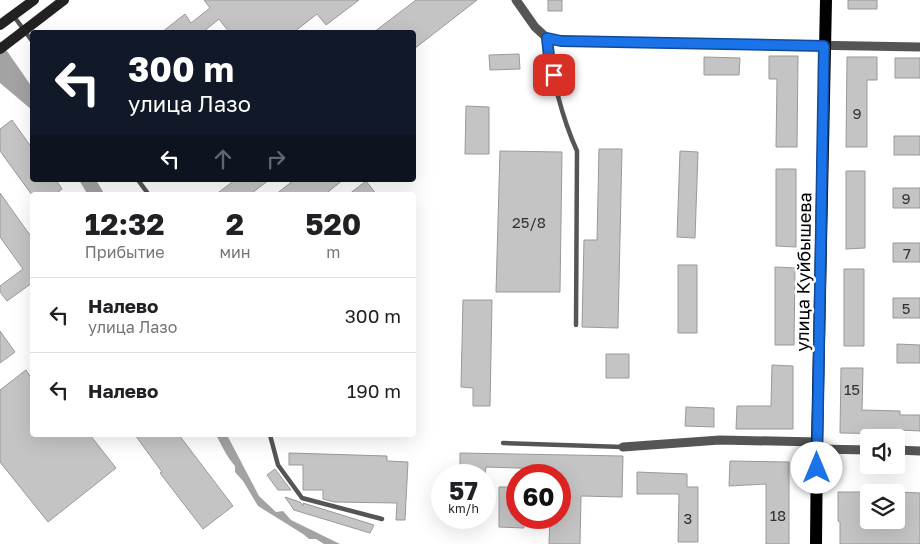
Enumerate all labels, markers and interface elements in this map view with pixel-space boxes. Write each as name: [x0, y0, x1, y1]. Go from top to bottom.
text: 300 m: [128, 48, 234, 90]
icon: left: [45, 50, 110, 115]
pin: [533, 54, 575, 96]
icon: arrive: [540, 61, 568, 89]
text: улица Лазо: [128, 90, 251, 117]
house number: 9: [852, 104, 862, 122]
icon: left: [156, 145, 184, 173]
icon: ahead: [209, 145, 237, 173]
icon: right: [262, 145, 290, 173]
house number: 9: [901, 189, 911, 207]
street label: улица Куйбышева: [791, 192, 815, 352]
text: 12:32: [85, 206, 165, 242]
text: 2: [226, 206, 244, 242]
text: 520: [305, 206, 361, 242]
house number: 25/8: [512, 213, 546, 231]
text: Прибытие: [85, 242, 165, 262]
text: мин: [219, 242, 250, 262]
text: m: [326, 242, 340, 262]
house number: 7: [903, 244, 911, 262]
text: Налево: [88, 294, 158, 317]
house number: 5: [902, 299, 910, 317]
icon: left: [45, 301, 73, 329]
text: 300 m: [345, 304, 401, 327]
text: улица Лазо: [88, 317, 177, 337]
icon: left: [45, 376, 73, 404]
text: Налево: [88, 379, 158, 402]
text: 190 m: [347, 379, 401, 402]
house number: 15: [844, 380, 860, 398]
map controls: [860, 429, 905, 529]
button: sound: [860, 429, 905, 474]
position arrow: [790, 441, 842, 493]
speed limit sign: 60: [506, 464, 571, 529]
text: 57: [449, 475, 478, 506]
button: layers: [860, 484, 905, 529]
text: km/h: [448, 501, 479, 516]
house number: 18: [770, 506, 786, 524]
house number: 3: [684, 509, 692, 527]

